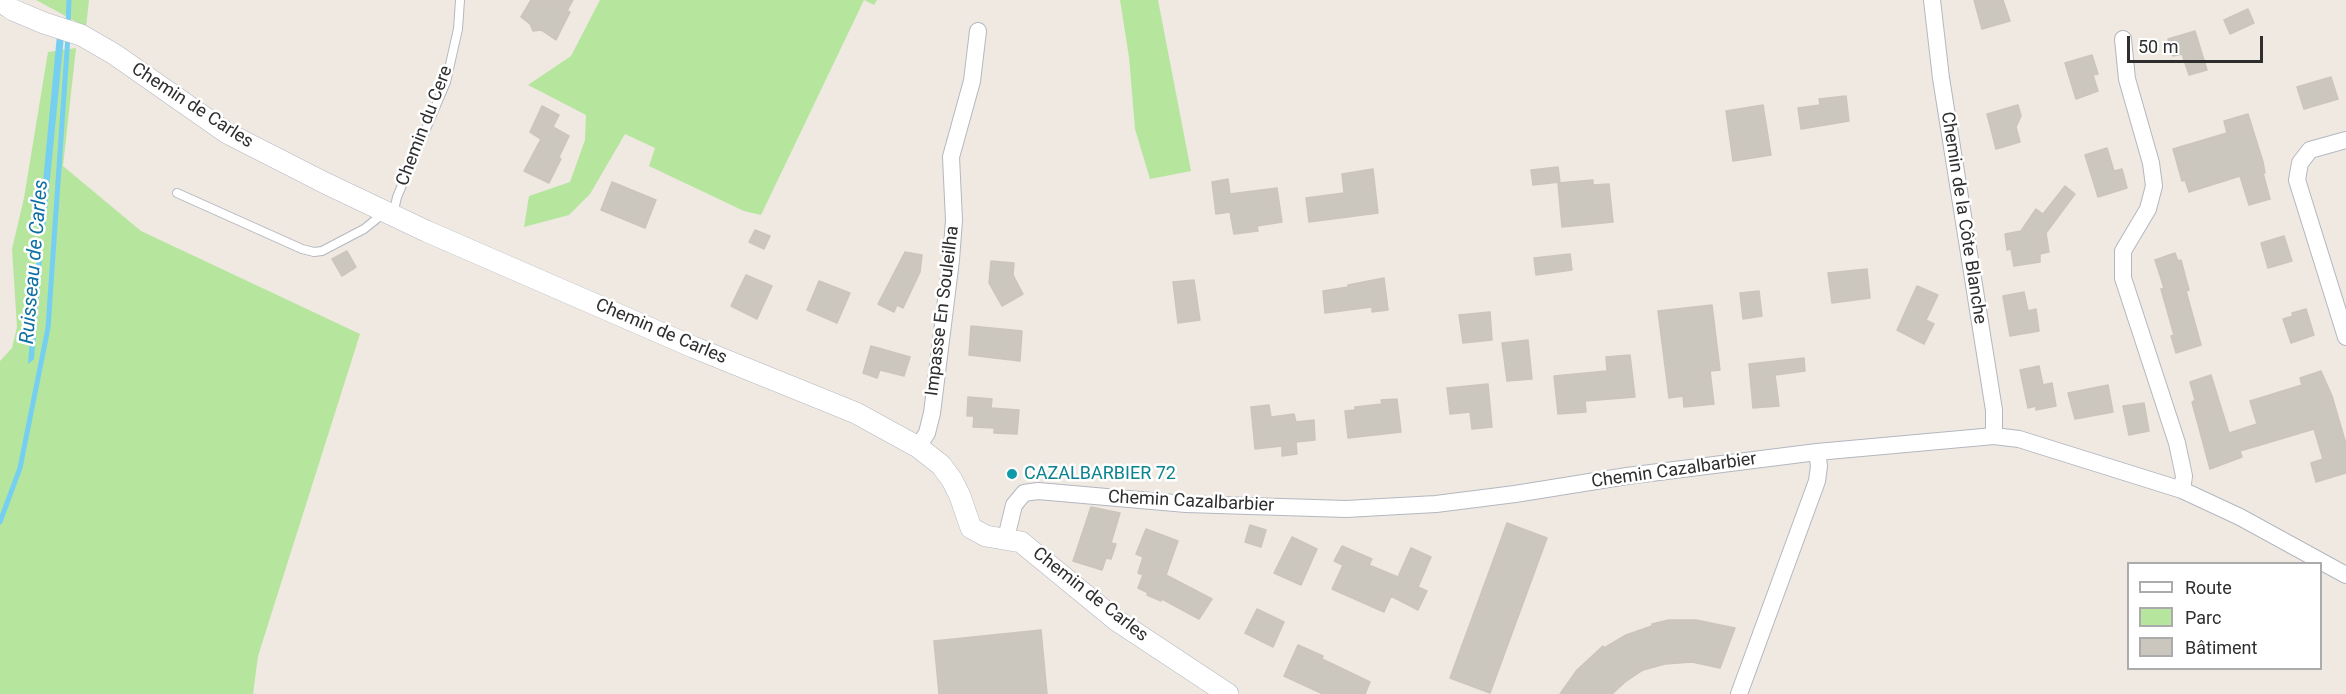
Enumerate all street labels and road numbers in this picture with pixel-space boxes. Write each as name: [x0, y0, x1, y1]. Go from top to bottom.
street label: Chemin de Carles: [127, 59, 257, 153]
street label: Chemin du Cere: [392, 63, 458, 189]
street label: Chemin de la Côte Blanche: [1936, 110, 1990, 326]
street label: Impasse En Souleilha: [922, 225, 964, 397]
street label: Chemin de Carles: [592, 295, 730, 369]
street label: Chemin Cazalbarbier: [1590, 449, 1758, 493]
street label: Chemin Cazalbarbier: [1107, 487, 1275, 517]
street label: Chemin de Carles: [1028, 543, 1152, 647]

